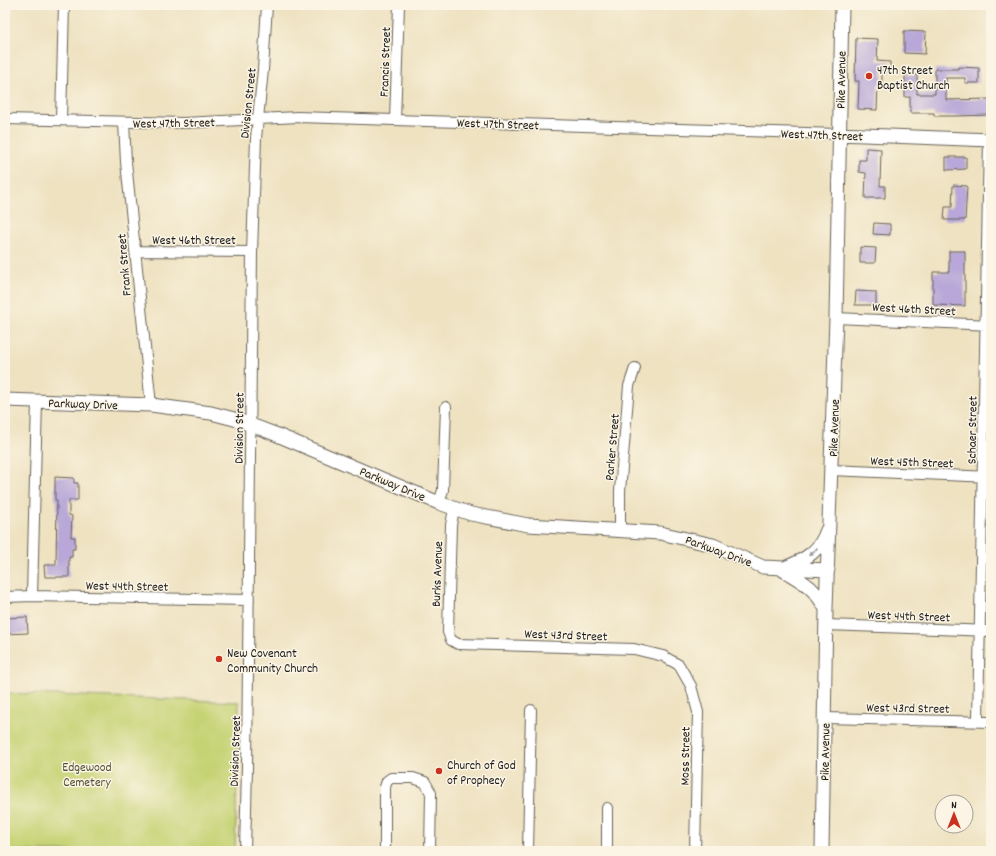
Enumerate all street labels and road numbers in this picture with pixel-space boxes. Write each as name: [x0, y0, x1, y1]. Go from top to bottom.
street label: Francis Street: [376, 26, 397, 98]
street label: Pike Avenue: [832, 51, 853, 109]
street label: Division Street: [236, 67, 263, 140]
street label: West 47th Street: [133, 114, 215, 135]
street label: West 47th Street: [457, 115, 539, 136]
street label: West 47th Street: [781, 126, 863, 147]
street label: West 46th Street: [152, 232, 236, 251]
street label: Frank Street: [113, 233, 138, 297]
street label: West 46th Street: [872, 299, 956, 322]
street label: Division Street: [230, 392, 251, 464]
street label: Parkway Drive: [48, 395, 118, 416]
street label: Schaer Street: [963, 396, 984, 464]
street label: Pike Avenue: [825, 399, 846, 457]
street label: Parker Street: [601, 413, 626, 482]
street label: West 45th Street: [870, 453, 954, 474]
street label: Parkway Drive: [356, 463, 428, 508]
street label: Parkway Drive: [682, 531, 755, 573]
street label: Burks Avenue: [428, 541, 449, 607]
street label: West 44th Street: [86, 577, 169, 598]
street label: West 44th Street: [867, 607, 951, 628]
street label: West 43rd Street: [524, 626, 608, 647]
street label: West 43rd Street: [866, 699, 950, 720]
street label: Division Street: [226, 715, 247, 787]
street label: Pike Avenue: [816, 723, 837, 781]
street label: Moss Street: [676, 726, 697, 786]

